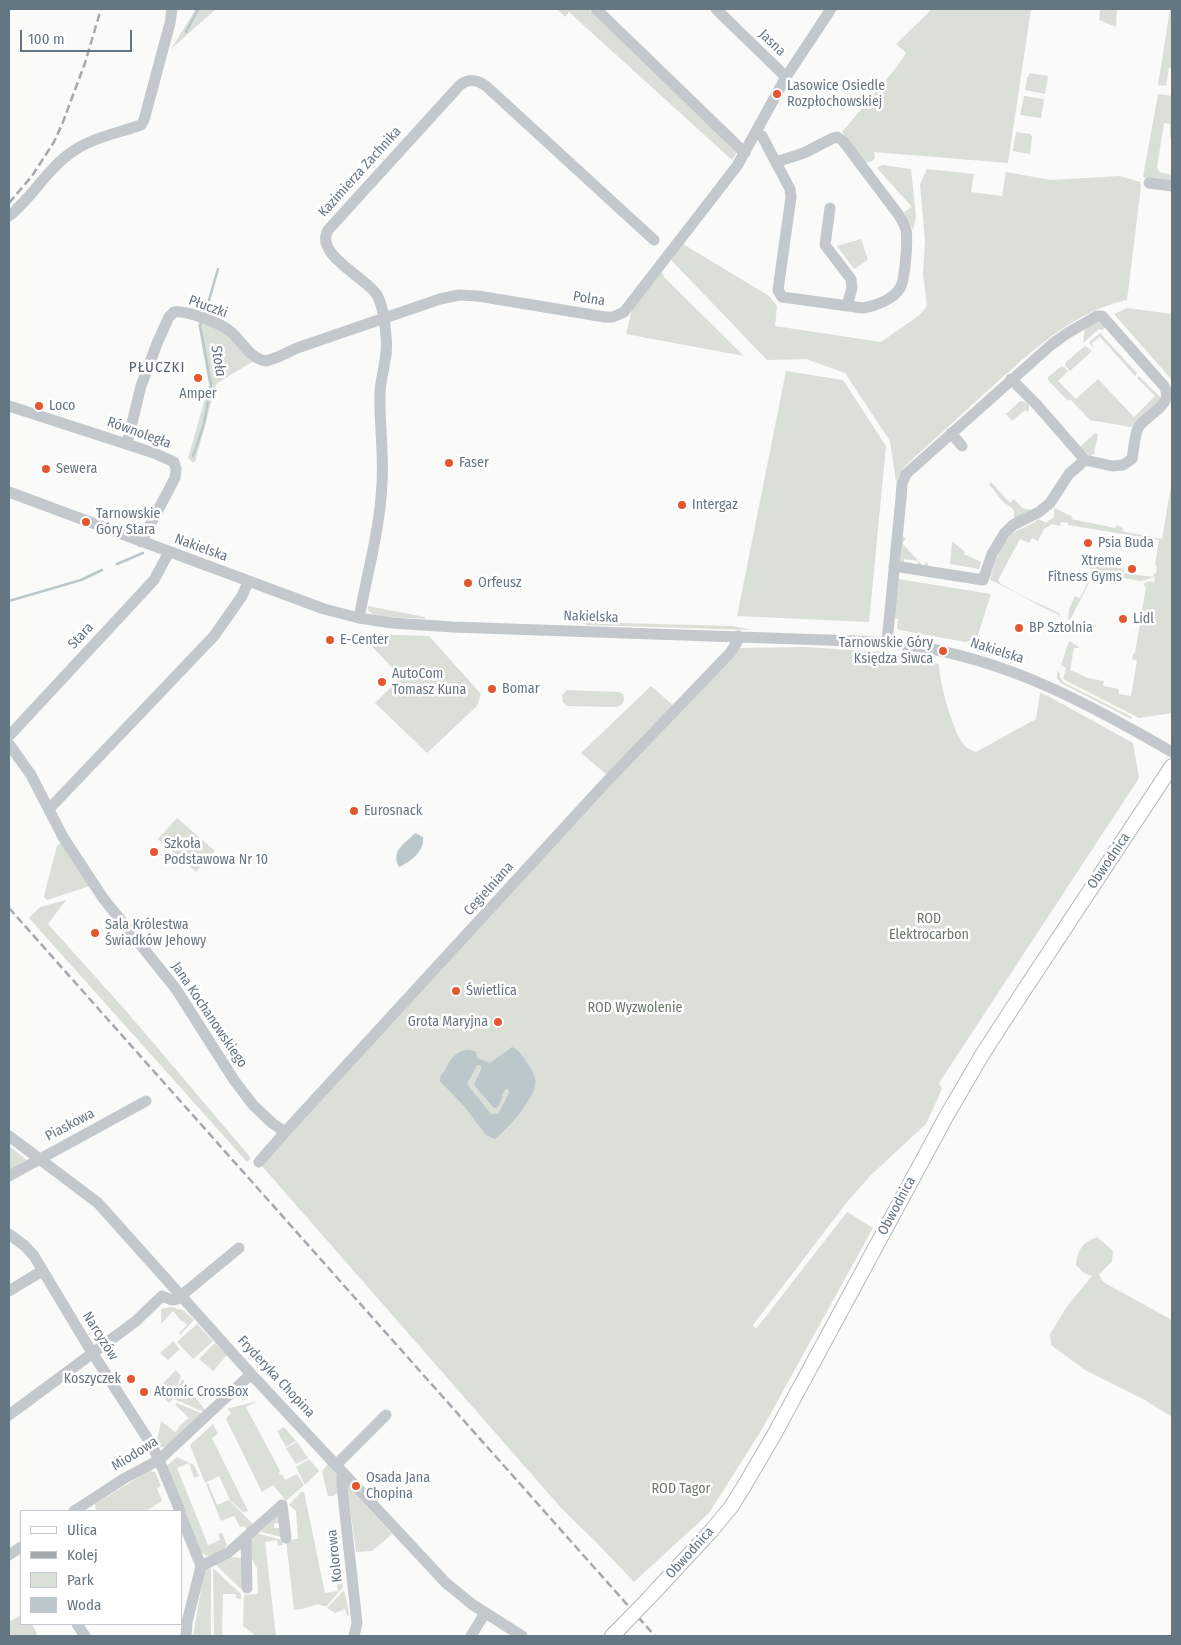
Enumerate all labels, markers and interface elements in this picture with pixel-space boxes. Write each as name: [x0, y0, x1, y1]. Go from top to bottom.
scale bar: [22, 20, 135, 52]
street label: Jasna: [755, 26, 789, 60]
text: 100 m: [28, 30, 65, 48]
place label: Lasowice Osiedle Rozpłochowskiej: [787, 78, 885, 110]
marker: Lasowice Osiedle Rozpłochowskiej: [771, 88, 783, 100]
street label: Kazimierza Zachnika: [315, 123, 405, 221]
street label: Polna: [572, 288, 606, 310]
street label: Płuczki: [186, 292, 230, 322]
water label: Stoła: [206, 344, 230, 378]
district label: PŁUCZKI: [128, 359, 186, 377]
marker: Amper: [192, 372, 204, 384]
place label: Amper: [179, 386, 217, 402]
place label: Loco: [49, 398, 75, 414]
marker: Loco: [33, 400, 45, 412]
street label: Równoległa: [105, 414, 173, 452]
place label: Faser: [459, 455, 489, 471]
marker: Faser: [443, 457, 455, 469]
place label: Sewera: [56, 461, 97, 477]
marker: Sewera: [40, 463, 52, 475]
place label: Intergaz: [692, 497, 738, 513]
marker: Intergaz: [676, 499, 688, 511]
place label: Tarnowskie Góry Stara: [96, 506, 160, 538]
marker: Tarnowskie Góry Stara: [80, 516, 92, 528]
street label: Nakielska: [172, 531, 230, 565]
place label: Psia Buda: [1098, 535, 1154, 551]
marker: Psia Buda: [1082, 537, 1094, 549]
place label: Xtreme Fitness Gyms: [1048, 553, 1122, 586]
marker: Xtreme Fitness Gyms: [1126, 563, 1138, 575]
place label: Orfeusz: [478, 575, 522, 591]
marker: Orfeusz: [462, 577, 474, 589]
street label: Nakielska: [563, 608, 619, 626]
place label: Lidl: [1133, 611, 1154, 627]
marker: Lidl: [1117, 613, 1129, 625]
street label: Stara: [65, 619, 97, 653]
place label: BP Sztolnia: [1029, 620, 1093, 636]
marker: BP Sztolnia: [1013, 622, 1025, 634]
place label: E-Center: [340, 632, 389, 648]
marker: E-Center: [324, 634, 336, 646]
street label: Nakielska: [968, 634, 1026, 668]
place label: Tarnowskie Góry Księdza Siwca: [839, 635, 933, 668]
marker: Tarnowskie Góry Księdza Siwca: [937, 645, 949, 657]
place label: AutoCom Tomasz Kuna: [392, 666, 466, 699]
marker: AutoCom Tomasz Kuna: [376, 676, 388, 688]
place label: Bomar: [502, 681, 540, 697]
marker: Bomar: [486, 683, 498, 695]
place label: Eurosnack: [364, 803, 422, 819]
marker: Eurosnack: [348, 805, 360, 817]
street label: Obwodnica: [1084, 830, 1134, 892]
place label: Szkoła Podstawowa Nr 10: [164, 836, 268, 869]
marker: Szkoła Podstawowa Nr 10: [148, 846, 160, 858]
street label: Cegielniana: [461, 859, 517, 919]
park label: ROD Elektrocarbon: [889, 911, 969, 944]
place label: Sala Królestwa Świadków Jehowy: [105, 917, 206, 950]
marker: Sala Królestwa Świadków Jehowy: [89, 927, 101, 939]
street label: Jana Kochanowskiego: [167, 959, 251, 1071]
place label: Świetlica: [466, 983, 517, 999]
marker: Świetlica: [450, 985, 462, 997]
park label: ROD Wyzwolenie: [588, 1000, 682, 1016]
place label: Grota Maryjna: [408, 1014, 488, 1030]
marker: Grota Maryjna: [492, 1016, 504, 1028]
street label: Piaskowa: [43, 1105, 97, 1145]
street label: Obwodnica: [875, 1174, 919, 1238]
street label: Narcyzów: [79, 1309, 121, 1363]
street label: Fryderyka Chopina: [234, 1333, 318, 1421]
place label: Koszyczek: [64, 1371, 121, 1387]
marker: Koszyczek: [125, 1373, 137, 1385]
place label: Atomic CrossBox: [154, 1384, 248, 1400]
marker: Atomic CrossBox: [138, 1386, 150, 1398]
street label: Miodowa: [109, 1433, 161, 1475]
place label: Osada Jana Chopina: [366, 1470, 430, 1502]
marker: Osada Jana Chopina: [350, 1480, 362, 1492]
park label: ROD Tagor: [652, 1481, 710, 1497]
legend: [20, 1510, 182, 1625]
text: Ulica: [67, 1521, 97, 1539]
street label: Obwodnica: [662, 1524, 718, 1582]
street label: Kolorowa: [324, 1529, 346, 1583]
text: Kolej: [67, 1546, 98, 1564]
text: Park: [67, 1571, 94, 1589]
text: Woda: [67, 1596, 101, 1614]

